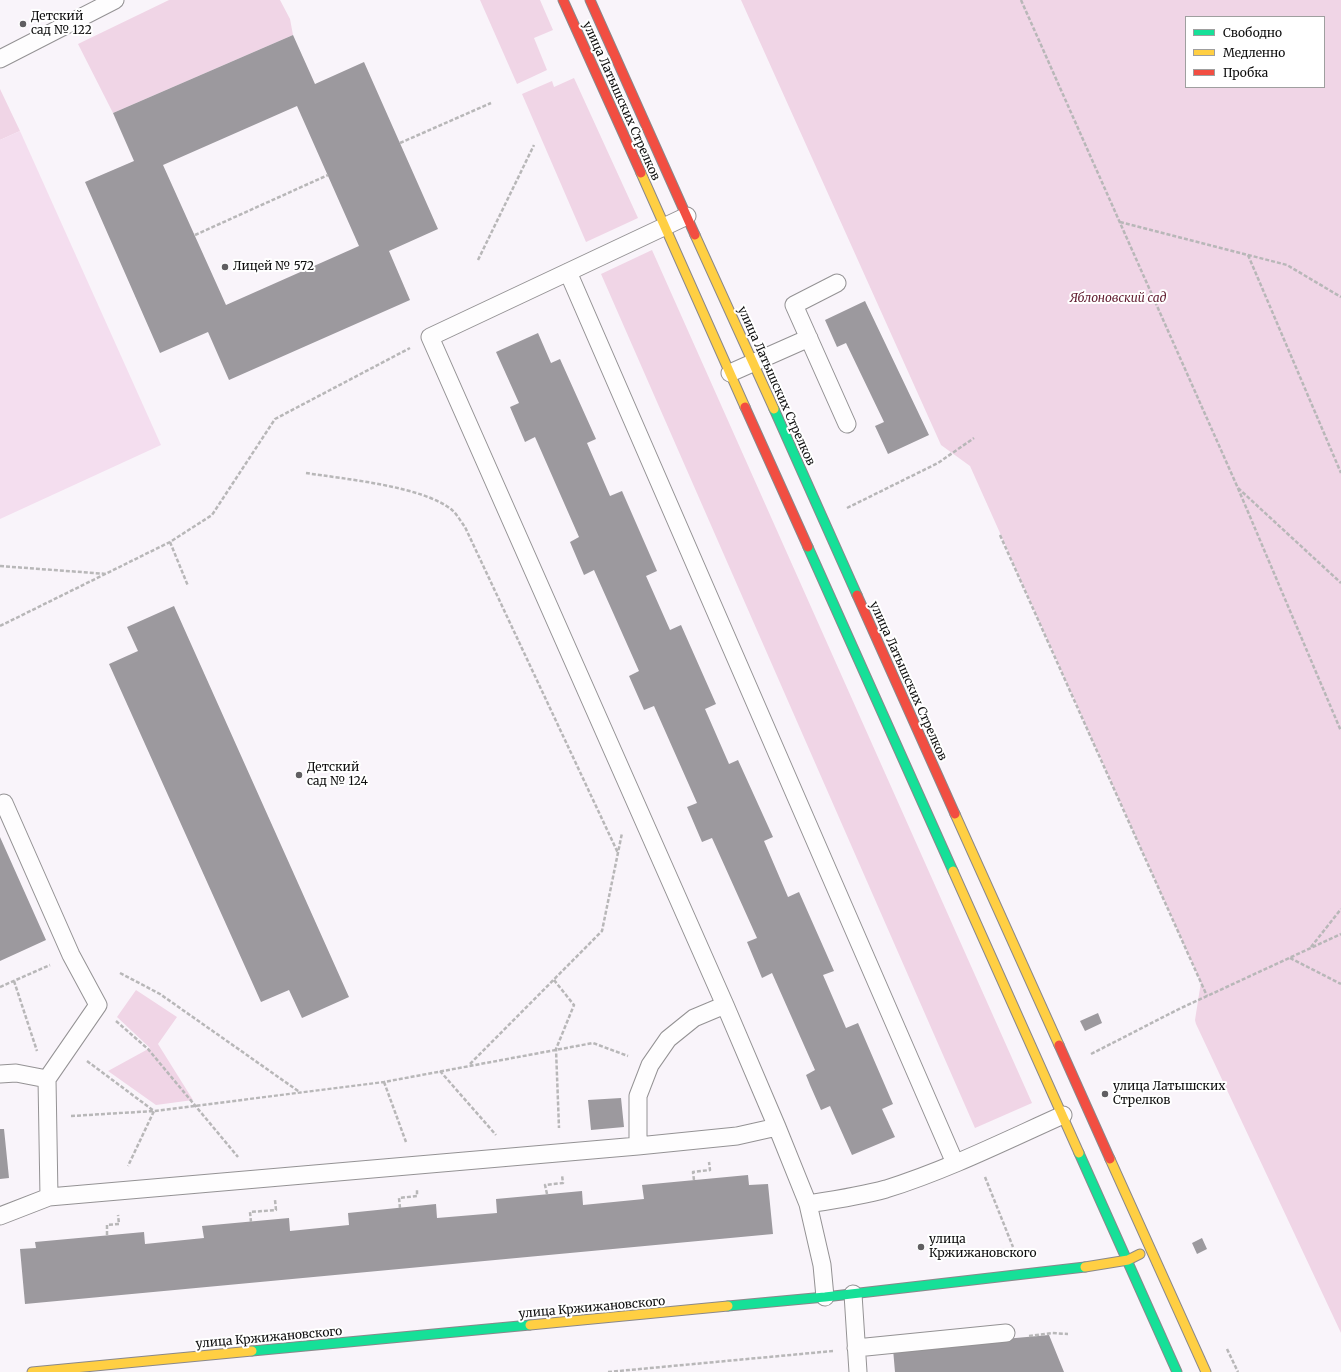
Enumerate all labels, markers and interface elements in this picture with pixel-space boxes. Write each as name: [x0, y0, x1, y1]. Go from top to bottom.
place label: Детский сад № 122: [31, 10, 92, 38]
legend: [1185, 16, 1325, 88]
marker: Детский сад № 122: [18, 19, 28, 29]
street label: улица Латышских Стрелков: [579, 19, 663, 183]
text: Свободно: [1223, 25, 1282, 40]
text: Медленно: [1223, 45, 1285, 60]
text: Пробка: [1223, 65, 1268, 80]
place label: Лицей № 572: [233, 260, 314, 274]
marker: Лицей № 572: [220, 262, 230, 272]
park label: Яблоновский сад: [1070, 292, 1166, 306]
street label: улица Латышских Стрелков: [734, 304, 818, 468]
street label: улица Латышских Стрелков: [866, 599, 950, 763]
place label: Детский сад № 124: [307, 761, 368, 789]
marker: Детский сад № 124: [294, 770, 304, 780]
place label: улица Латышских Стрелков: [1113, 1080, 1225, 1108]
marker: улица Латышских Стрелков: [1100, 1089, 1110, 1099]
place label: улица Кржижановского: [929, 1233, 1037, 1261]
marker: улица Кржижановского: [916, 1242, 926, 1252]
street label: улица Кржижановского: [518, 1294, 666, 1322]
street label: улица Кржижановского: [195, 1324, 343, 1352]

